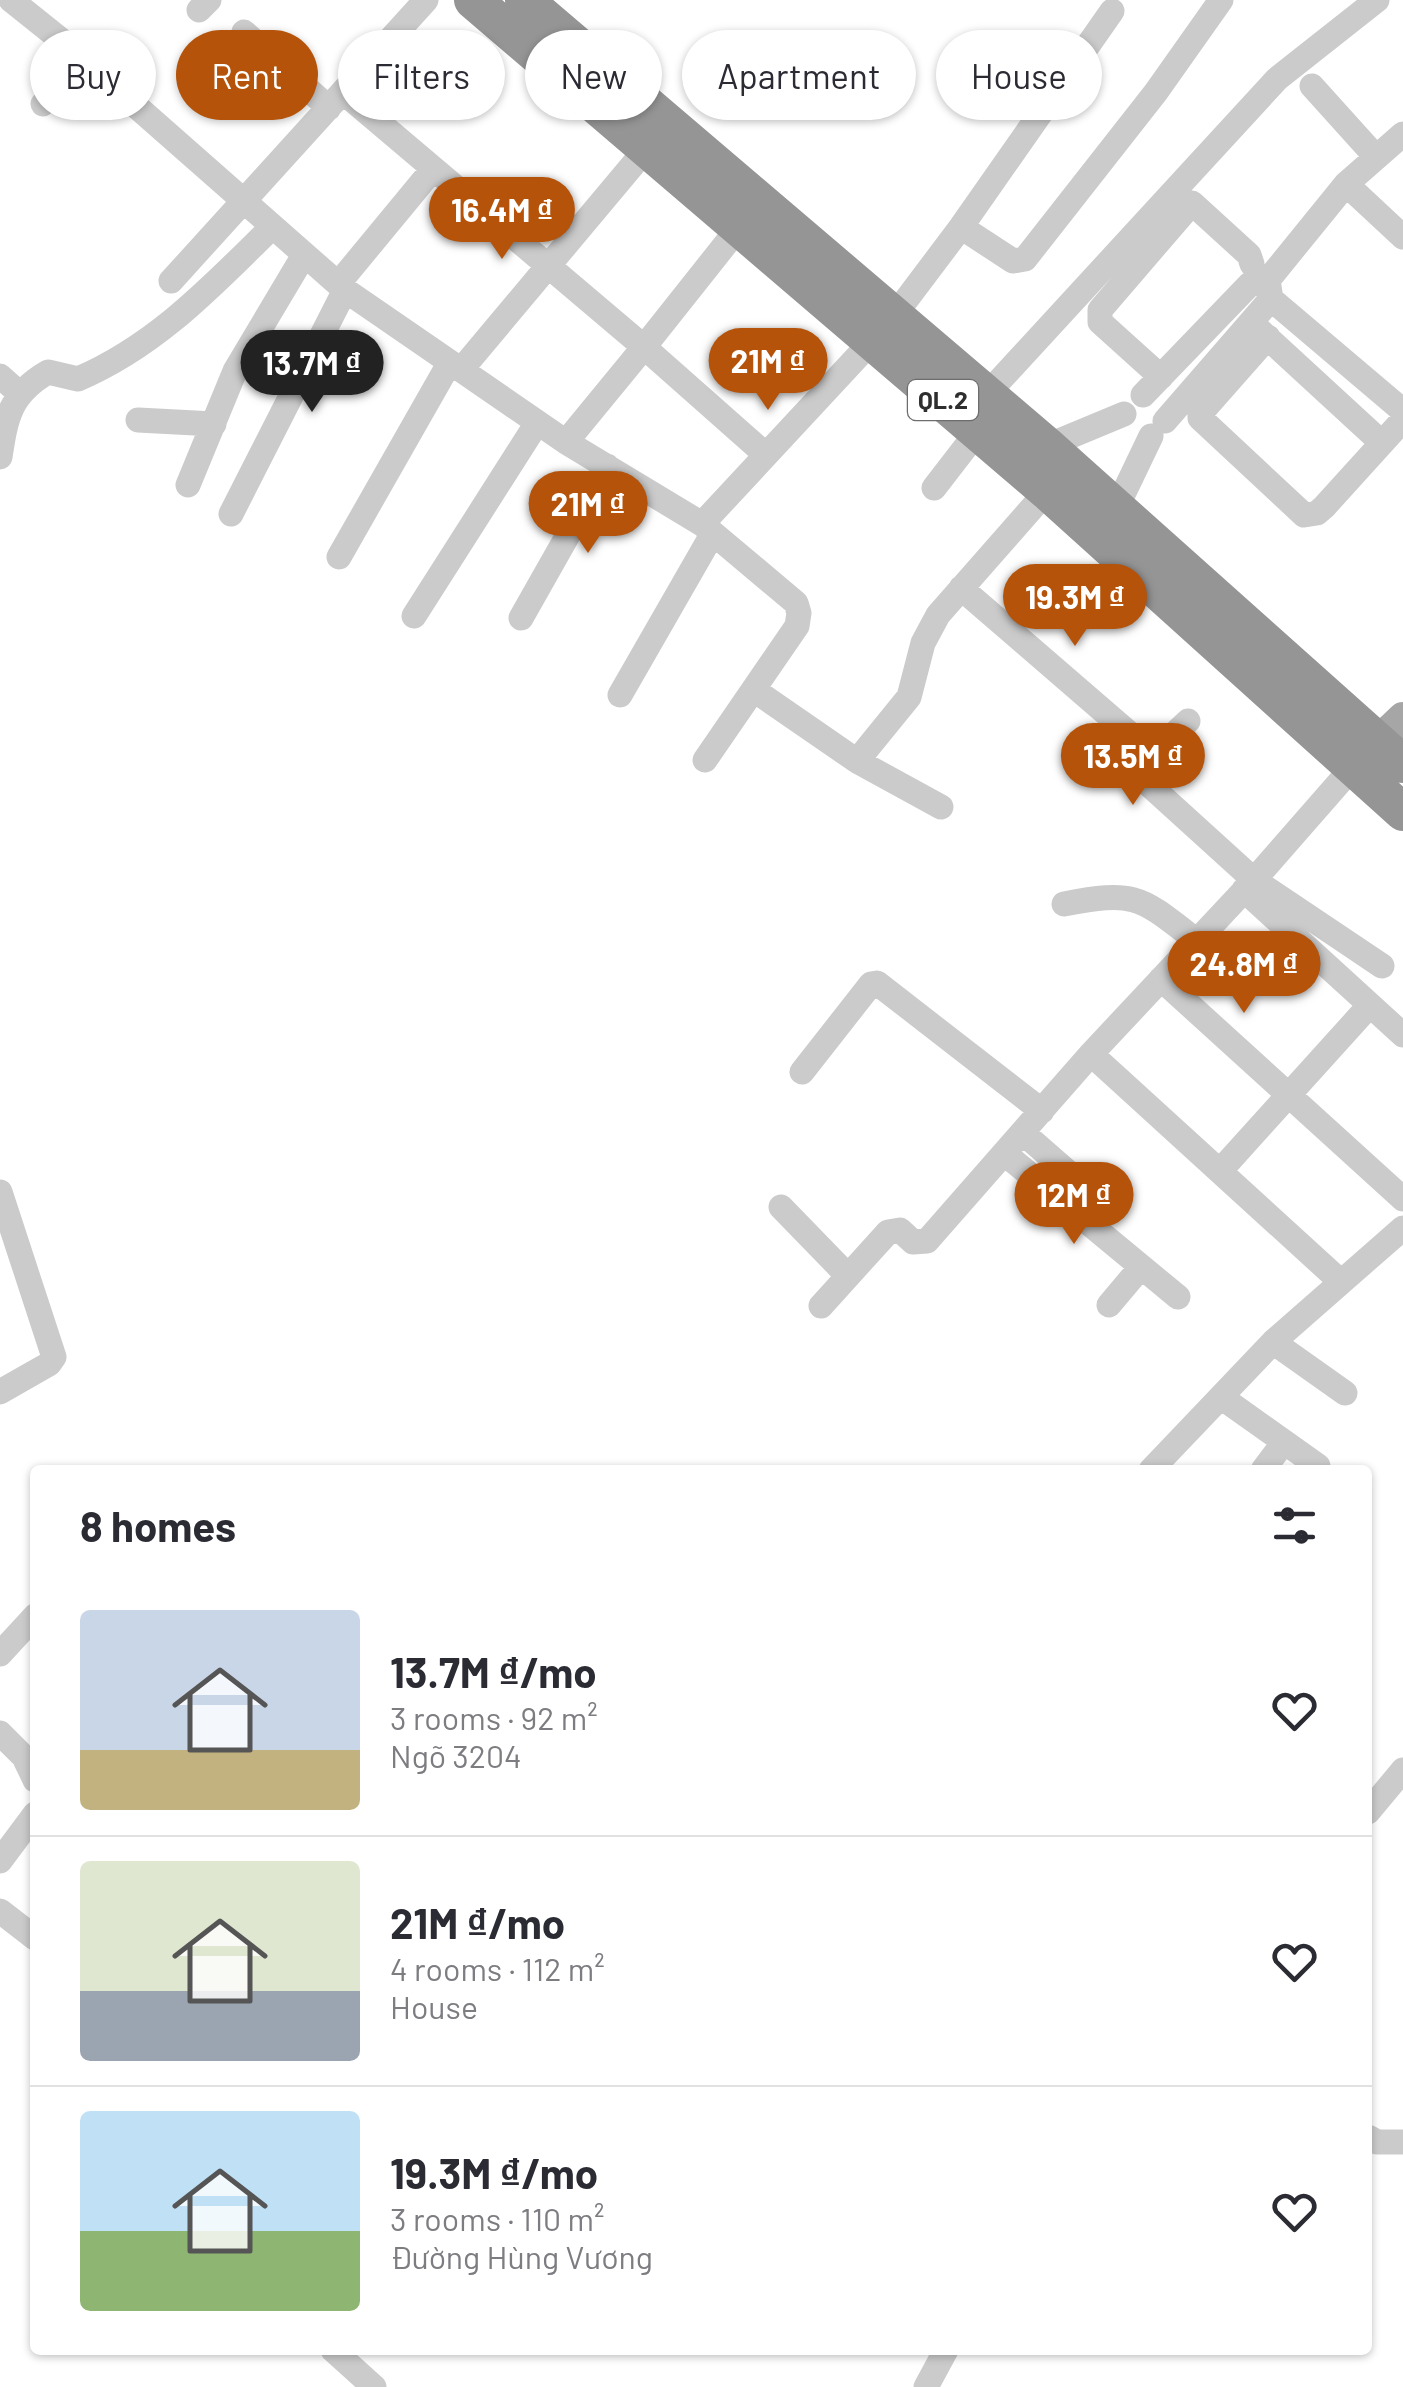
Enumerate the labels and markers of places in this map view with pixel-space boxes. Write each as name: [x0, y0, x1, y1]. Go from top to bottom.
pin: 16.4M ₫: [410, 177, 594, 262]
pin: 21M ₫: [698, 328, 838, 413]
pin: 13.7M ₫: [220, 330, 404, 415]
pin: 21M ₫: [518, 471, 658, 556]
pin: 19.3M ₫: [983, 564, 1167, 649]
pin: 13.5M ₫: [1041, 723, 1225, 808]
pin: 24.8M ₫: [1152, 931, 1336, 1016]
pin: 12M ₫: [1004, 1162, 1144, 1247]

